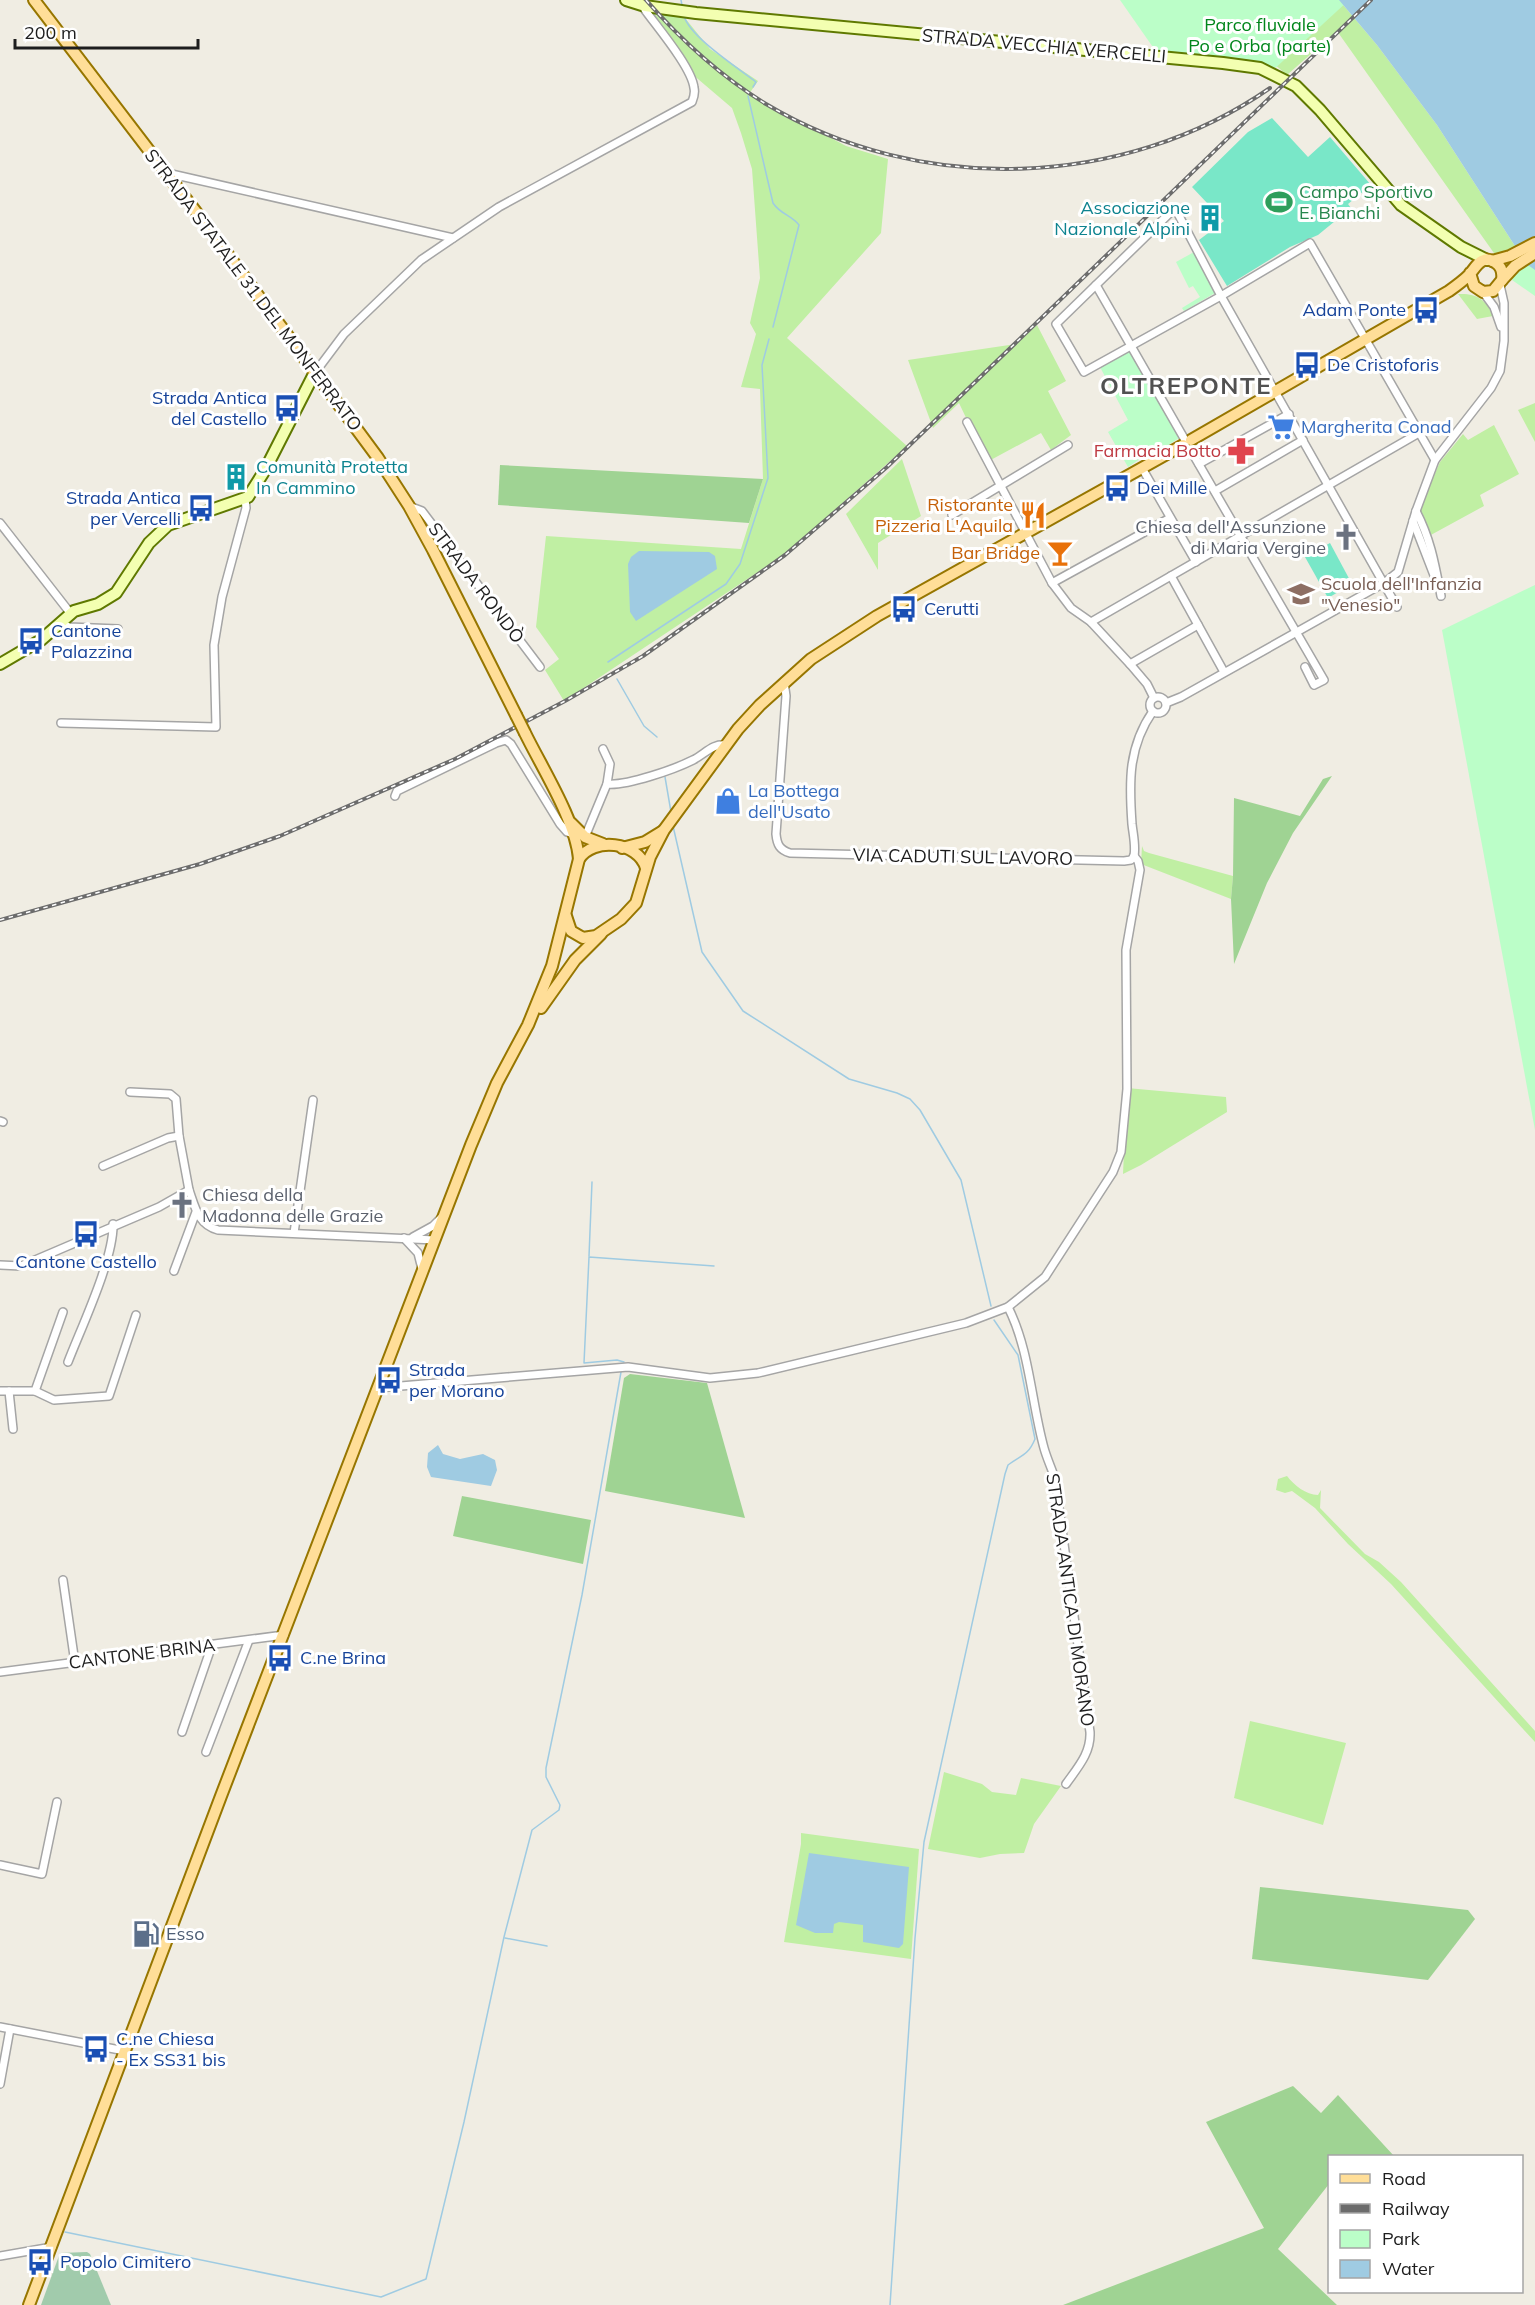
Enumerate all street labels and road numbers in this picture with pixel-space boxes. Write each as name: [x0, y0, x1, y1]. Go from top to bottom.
street label: STRADA VECCHIA VERCELLI: [921, 23, 1167, 68]
street label: STRADA STATALE 31 DEL MONFERRATO: [140, 144, 367, 435]
street label: STRADA RONDÒ: [423, 518, 529, 648]
street label: VIA CADUTI SUL LAVORO: [853, 843, 1073, 870]
street label: STRADA ANTICA DI MORANO: [1041, 1472, 1100, 1728]
street label: CANTONE BRINA: [67, 1633, 217, 1674]

